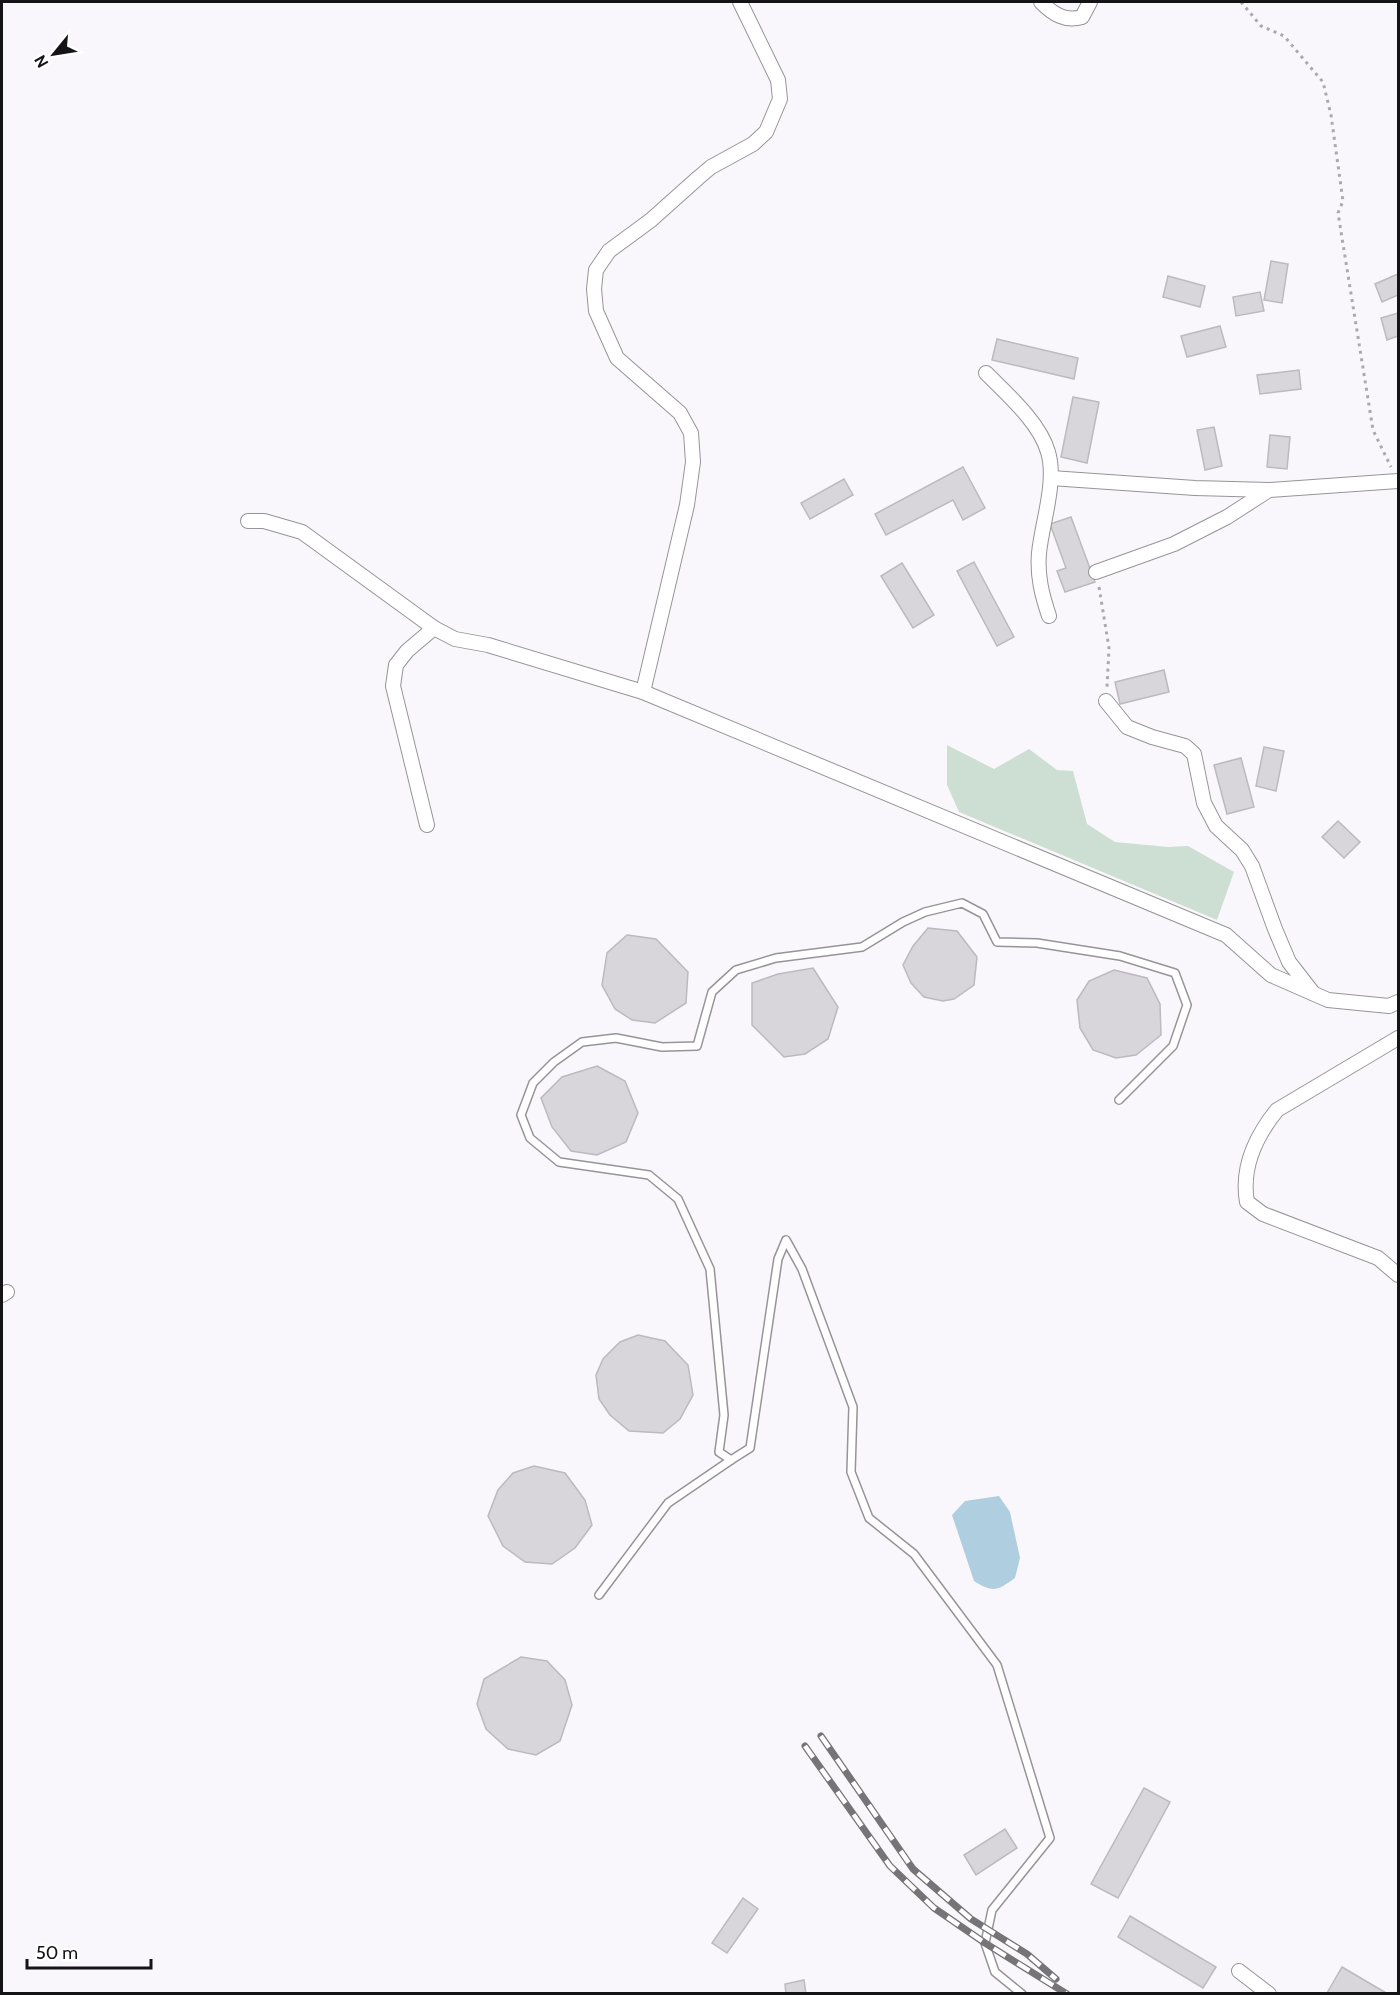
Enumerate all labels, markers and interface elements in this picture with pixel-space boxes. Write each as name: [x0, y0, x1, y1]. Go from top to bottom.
north arrow: [24, 24, 84, 84]
text: N: [30, 52, 52, 71]
scale bar: [27, 1932, 152, 1970]
text: 50 m: [36, 1942, 78, 1964]

